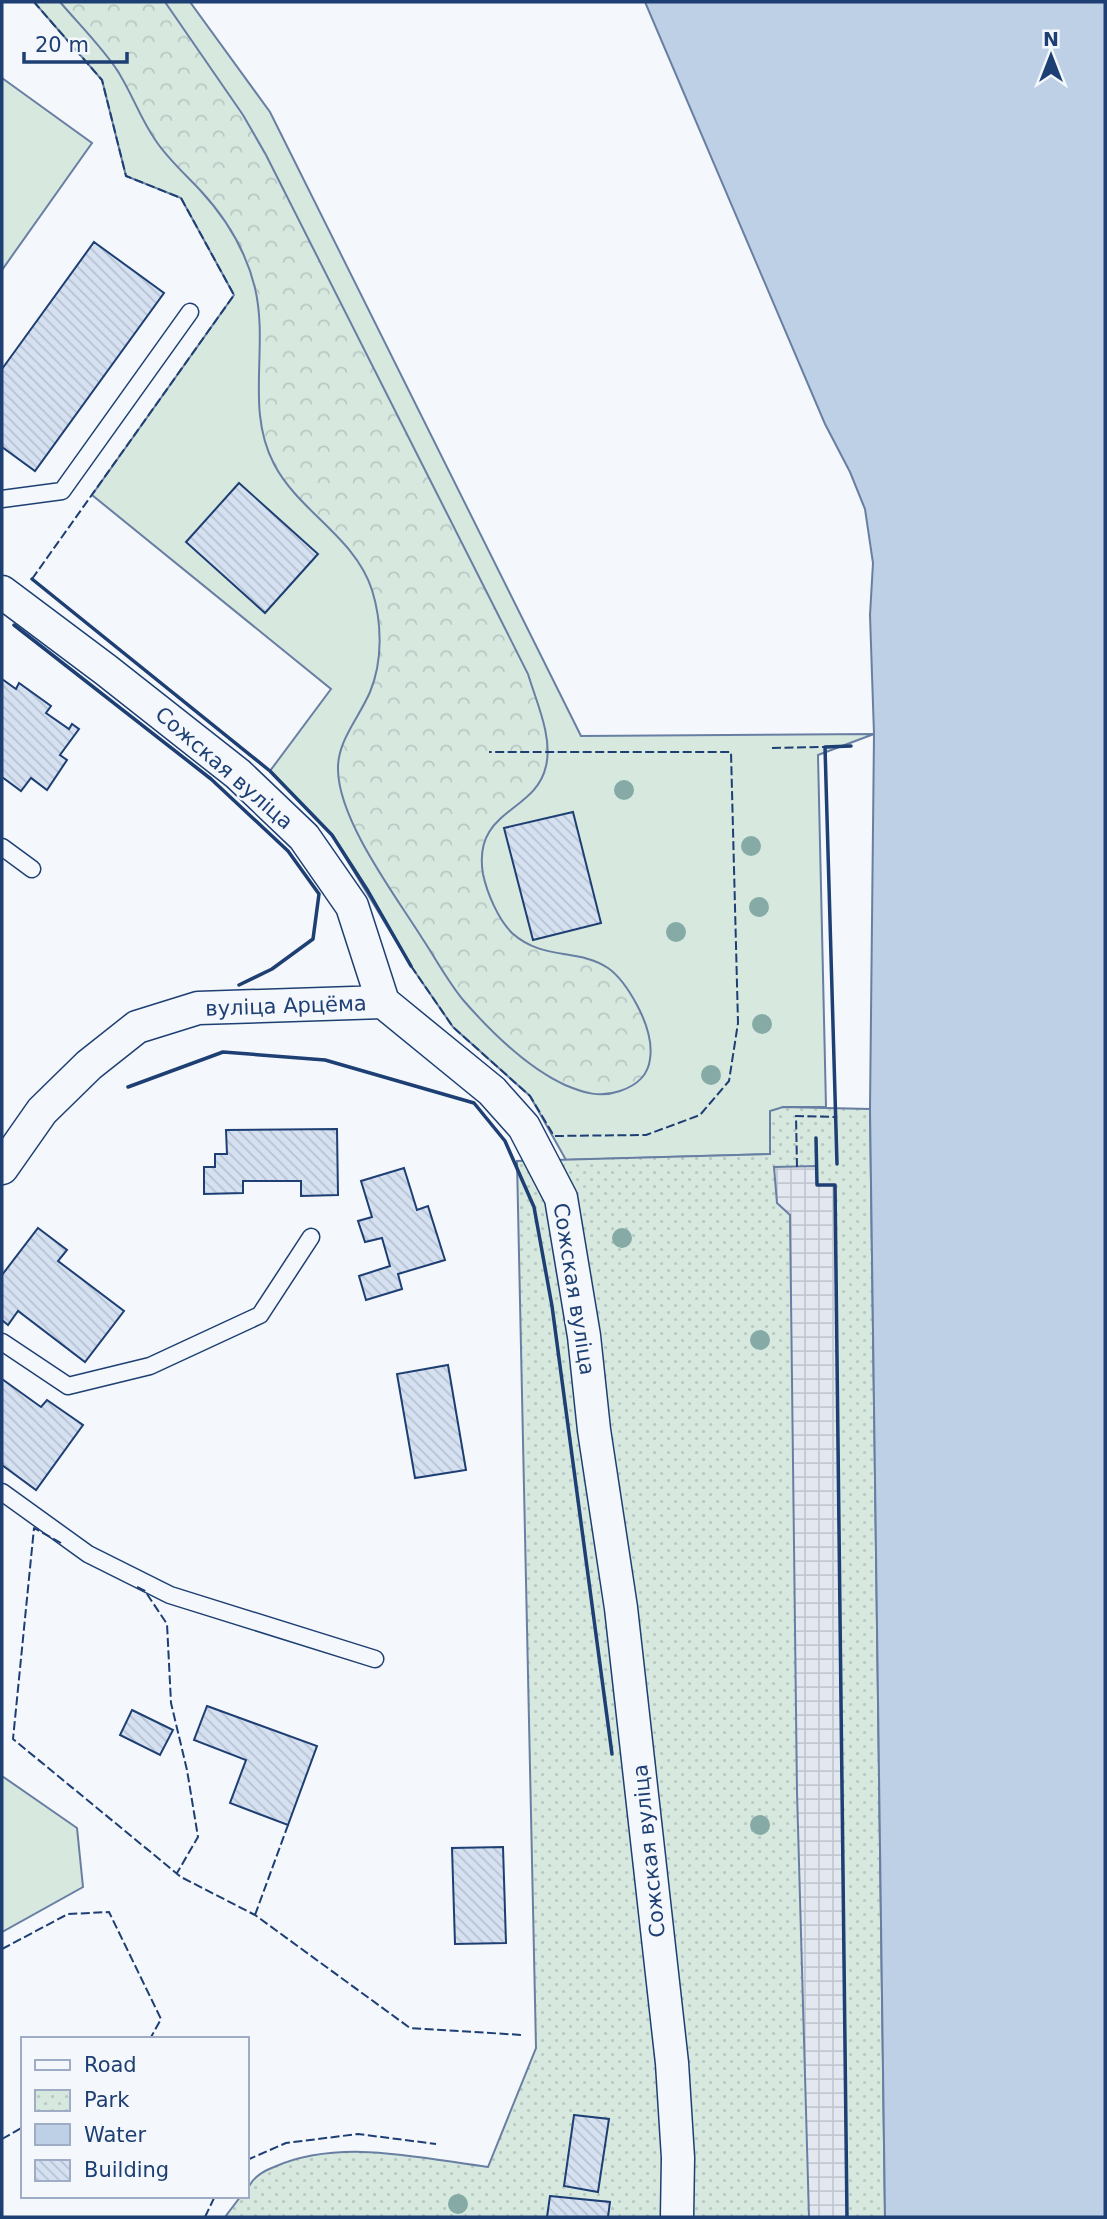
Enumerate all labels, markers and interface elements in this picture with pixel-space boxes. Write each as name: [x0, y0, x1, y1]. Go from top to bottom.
scale bar: [24, 21, 128, 65]
north arrow: [1016, 21, 1086, 91]
text: N: [1043, 28, 1059, 50]
text: 20 m: [35, 33, 89, 57]
street label: Сожская вуліца: [150, 702, 298, 834]
street label: вуліца Арцёма: [205, 991, 367, 1021]
street label: Сожская вуліца: [549, 1201, 599, 1377]
street label: Сожская вуліца: [628, 1763, 670, 1939]
legend: [21, 2037, 248, 2198]
text: Road: [84, 2053, 137, 2077]
text: Park: [84, 2088, 130, 2112]
text: Water: [84, 2123, 146, 2147]
text: Building: [84, 2158, 169, 2182]

